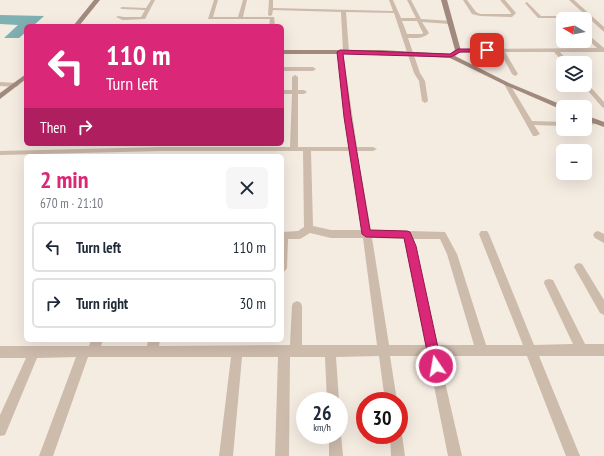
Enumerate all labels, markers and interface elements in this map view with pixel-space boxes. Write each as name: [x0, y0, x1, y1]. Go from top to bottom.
north arrow: [556, 12, 592, 48]
map controls: [556, 12, 592, 180]
pin: [470, 33, 504, 67]
text: 110 m: [106, 36, 170, 73]
icon: arrive: [476, 39, 498, 61]
icon: left: [40, 40, 92, 92]
button: layers: [556, 56, 592, 92]
text: Turn left: [106, 72, 158, 95]
button: +: [556, 100, 592, 136]
icon: right: [74, 116, 96, 138]
text: Then: [40, 118, 66, 137]
button: −: [556, 144, 592, 180]
text: 2 min: [40, 164, 88, 195]
button: close: [226, 167, 268, 209]
text: 670 m · 21:10: [40, 195, 103, 212]
icon: left: [42, 236, 64, 258]
text: Turn left: [76, 238, 121, 257]
text: 110 m: [233, 238, 266, 257]
icon: right: [42, 292, 64, 314]
text: Turn right: [76, 294, 128, 313]
text: 30 m: [240, 294, 266, 313]
position arrow: [415, 345, 457, 387]
speed limit sign: 30: [356, 392, 408, 444]
text: 26: [312, 400, 332, 426]
text: km/h: [313, 421, 331, 434]

